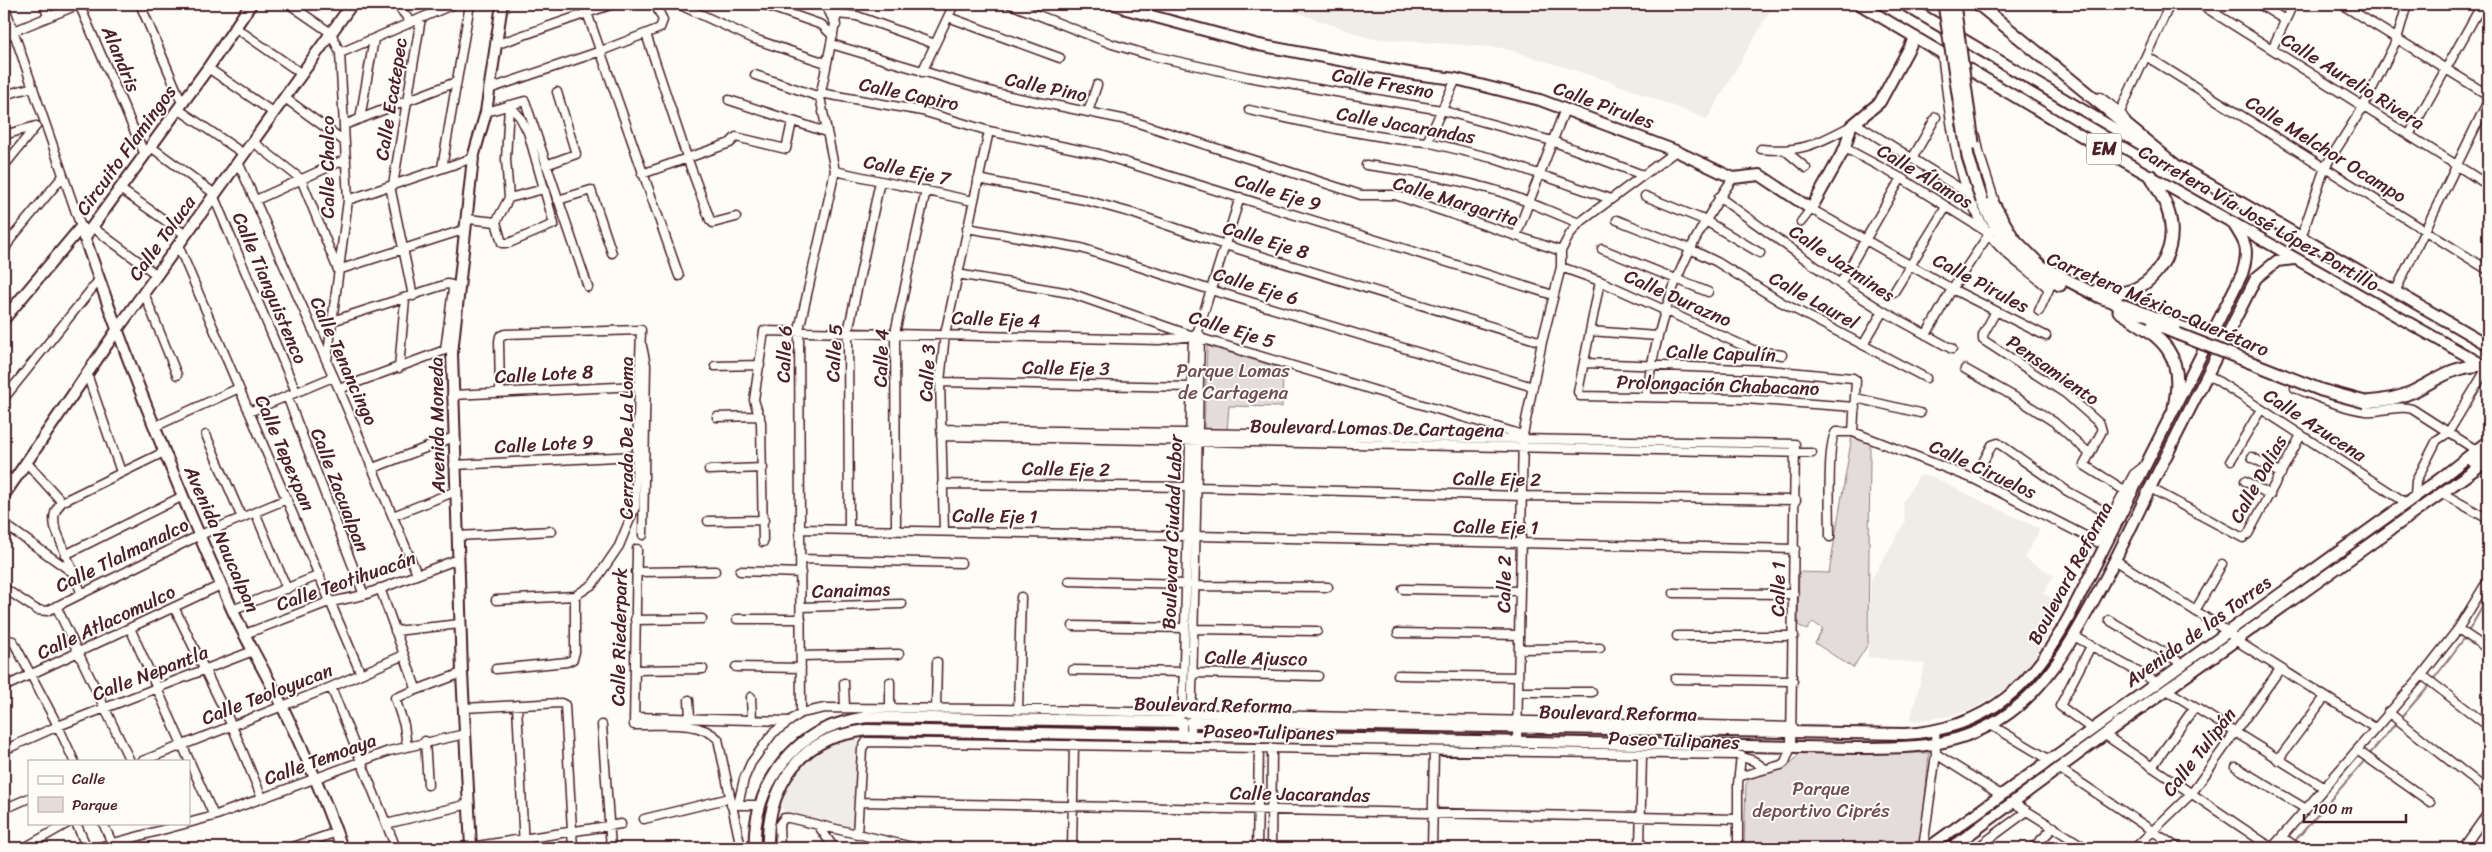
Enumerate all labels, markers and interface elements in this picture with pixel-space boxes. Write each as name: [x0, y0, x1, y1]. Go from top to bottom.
street label: Alandris: [92, 20, 150, 98]
street label: Calle Aurelio Rivera: [2274, 23, 2432, 139]
street label: Calle Ecatepec: [365, 35, 417, 163]
street label: Calle Fresno: [1329, 58, 1437, 108]
street label: Calle Pino: [1002, 62, 1091, 112]
street label: Calle Capiro: [856, 67, 962, 121]
street label: Calle Pirules: [1549, 71, 1659, 139]
street label: Circuito Flamingos: [67, 77, 185, 223]
street label: Calle Melchor Ocampo: [2239, 86, 2413, 212]
street label: Calle Jacarandas: [1334, 97, 1478, 153]
street label: Calle Chalco: [311, 115, 344, 218]
street label: Calle Álamos: [1870, 134, 1980, 218]
road number: EM: [2086, 134, 2122, 164]
street label: Carretera Vía José López Portillo: [2132, 135, 2386, 301]
street label: Calle Eje 7: [861, 145, 955, 196]
street label: Calle Eje 9: [1231, 163, 1325, 221]
street label: Calle Margarita: [1389, 166, 1523, 236]
street label: Calle Toluca: [119, 188, 205, 288]
street label: Calle Tianguistenco: [223, 207, 317, 370]
street label: Calle Eje 8: [1219, 211, 1314, 269]
street label: Calle Jazmines: [1782, 215, 1902, 311]
street label: Carretera México-Querétaro: [2042, 242, 2275, 366]
street label: Calle Pirules: [1927, 244, 2035, 322]
street label: Calle Eje 6: [1209, 257, 1303, 315]
street label: Calle Durazno: [1619, 260, 1737, 337]
street label: Calle Laurel: [1763, 262, 1866, 339]
street label: Calle Tenancingo: [301, 291, 387, 431]
street label: Calle Eje 5: [1185, 300, 1280, 358]
street label: Calle Eje 4: [951, 301, 1041, 337]
street label: Calle 5: [816, 323, 852, 383]
street label: Calle 6: [767, 325, 801, 383]
street label: Pensamiento: [1999, 326, 2107, 415]
street label: Calle 4: [863, 328, 899, 388]
street label: Calle Capulín: [1666, 335, 1776, 371]
street label: Calle 3: [909, 343, 945, 403]
street label: Calle Eje 3: [1022, 351, 1111, 385]
park label: Parque Lomas de Cartagena: [1176, 354, 1290, 409]
street label: Calle Lote 8: [494, 355, 595, 393]
street label: Avenida Moneda: [419, 356, 455, 494]
street label: Cerrada De La Loma: [610, 356, 643, 519]
street label: Prolongación Chabacano: [1616, 365, 1820, 405]
street label: Calle Azucena: [2257, 379, 2374, 471]
street label: Calle Tepexpan: [246, 390, 324, 516]
street label: Boulevard Lomas De Cartagena: [1249, 409, 1505, 447]
street label: Calle Zacualpan: [301, 423, 379, 557]
street label: Calle Lote 9: [494, 425, 594, 463]
street label: Calle Dalias: [2220, 428, 2296, 529]
street label: Calle Ciruelos: [1924, 430, 2042, 508]
street label: Boulevard Ciudad Labor: [1152, 433, 1192, 630]
street label: Calle Eje 2: [1022, 452, 1110, 486]
street label: Avenida Naucalpan: [174, 459, 269, 618]
street label: Calle Eje 2: [1453, 462, 1541, 496]
street label: Boulevard Reforma: [2018, 495, 2122, 651]
street label: Calle Eje 1: [952, 499, 1038, 533]
street label: Calle Tlalmanalco: [49, 508, 195, 602]
street label: Calle Eje 1: [1453, 510, 1539, 544]
street label: Calle Teotihuacán: [272, 542, 420, 620]
street label: Calle 2: [1487, 555, 1521, 613]
street label: Calle 1: [1761, 561, 1795, 617]
street label: Avenida de las Torres: [2117, 566, 2279, 696]
street label: Calle Riederpark: [601, 567, 637, 707]
street label: Canaimas: [811, 572, 891, 608]
street label: Calle Atlacomulco: [31, 575, 181, 669]
street label: Calle Nepantla: [87, 635, 214, 710]
street label: Calle Ajusco: [1204, 641, 1308, 675]
street label: Calle Teoloyucan: [196, 654, 338, 734]
street label: Boulevard Reforma: [1134, 687, 1293, 723]
street label: Boulevard Reforma: [1539, 695, 1698, 731]
street label: Calle Tulipán: [2153, 700, 2245, 804]
street label: Paseo Tulipanes: [1203, 714, 1335, 750]
street label: Paseo Tulipanes: [1608, 721, 1741, 759]
street label: Calle Temoaya: [259, 723, 381, 795]
legend: [28, 760, 190, 824]
text: Calle: [72, 766, 105, 792]
park label: Parque deportivo Ciprés: [1752, 772, 1890, 827]
street label: Calle Jacarandas: [1230, 776, 1371, 812]
text: Parque: [72, 792, 117, 818]
scale bar: [2304, 792, 2407, 824]
text: 100 m: [2312, 796, 2353, 822]

